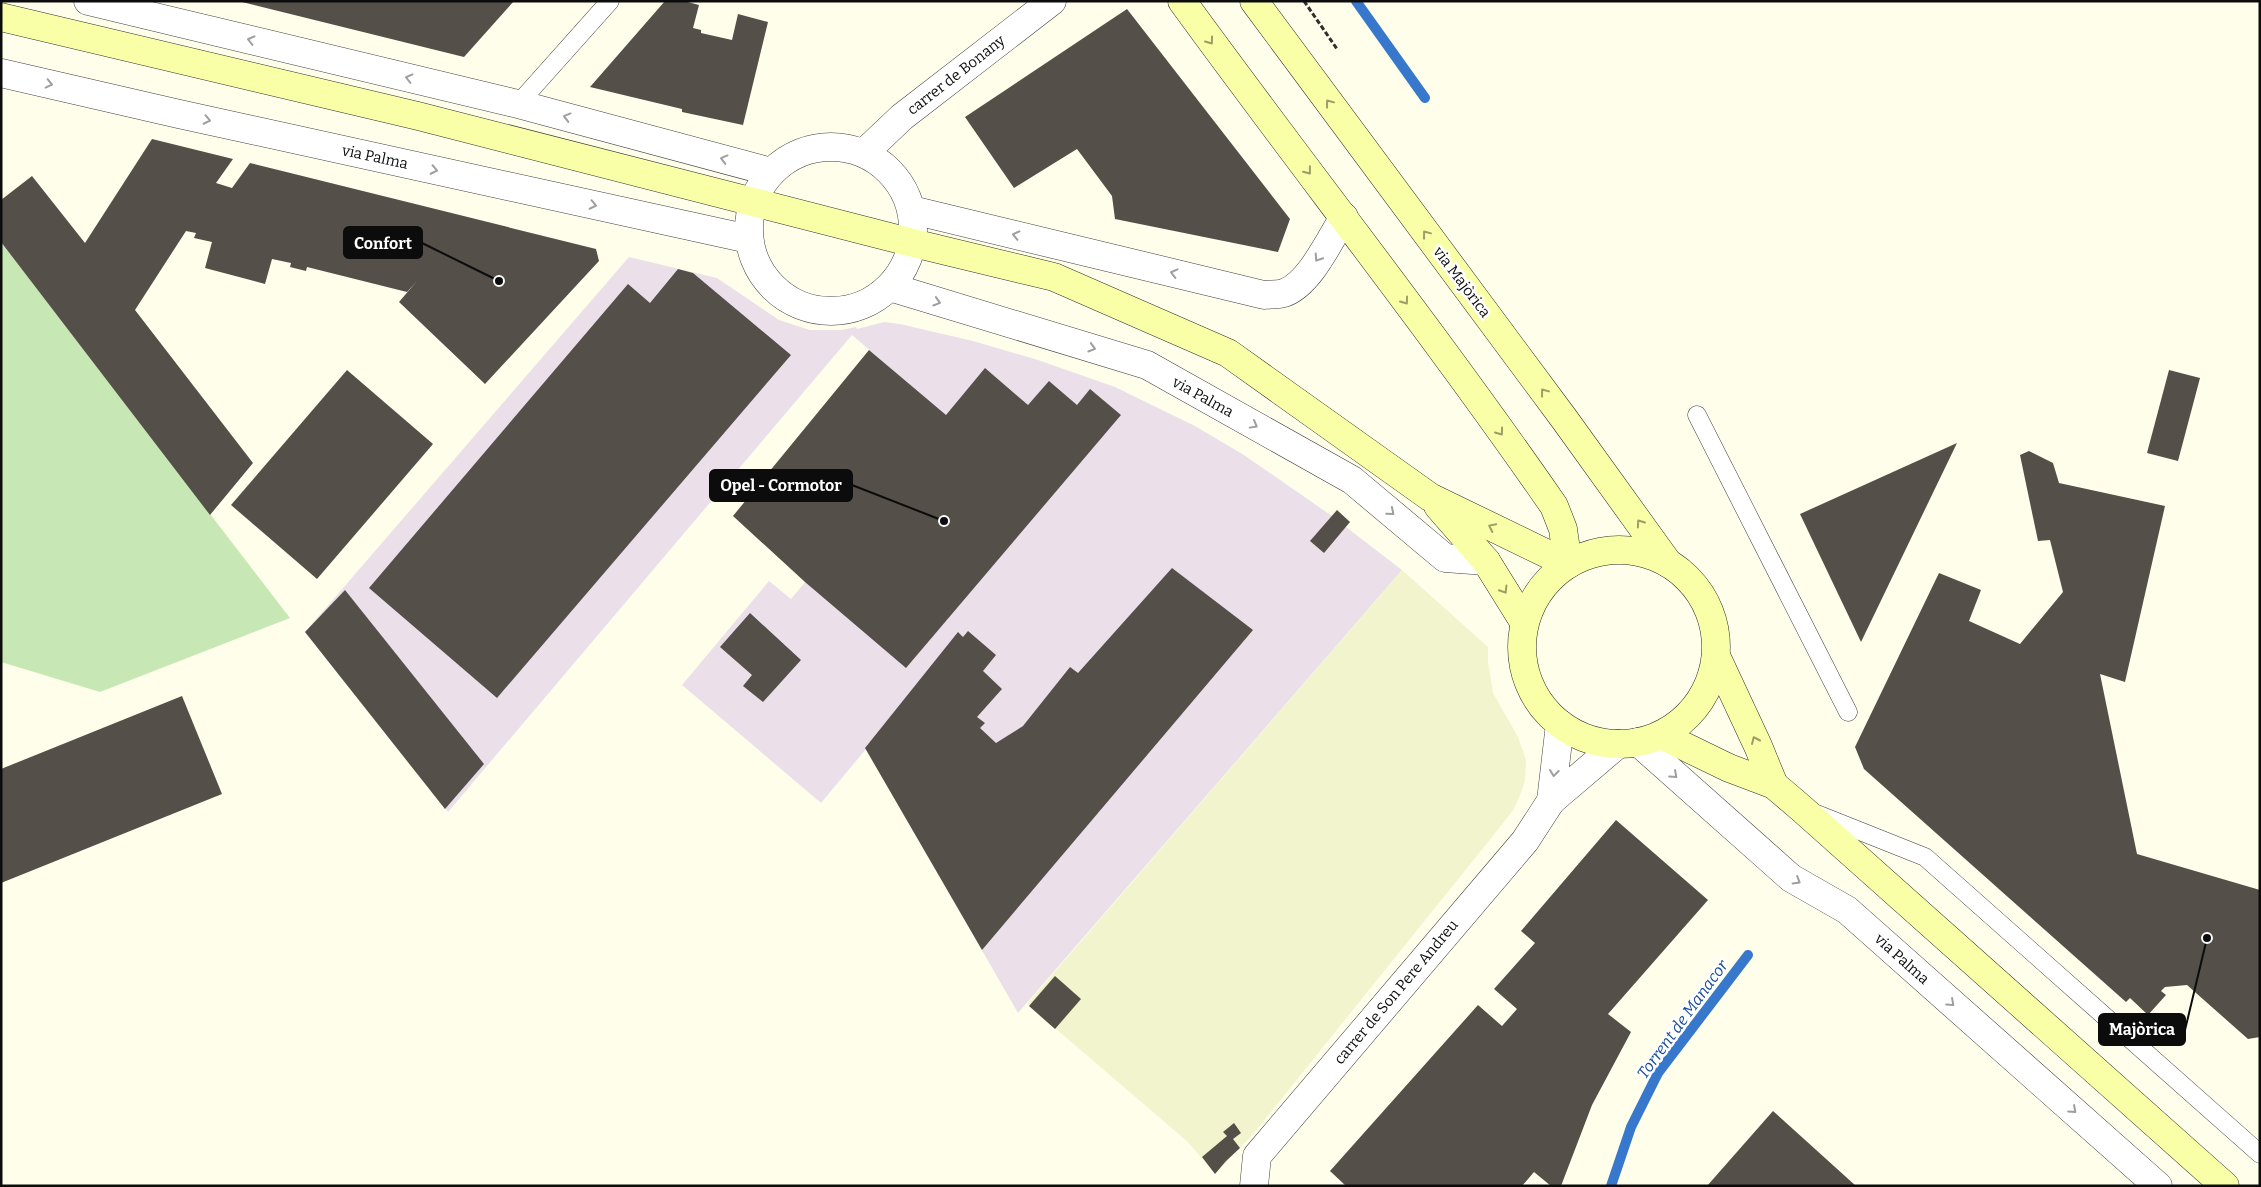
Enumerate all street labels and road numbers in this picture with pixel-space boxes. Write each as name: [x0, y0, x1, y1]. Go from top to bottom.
street label: carrer de Bonany: [904, 31, 1009, 119]
street label: via Palma: [339, 141, 410, 173]
street label: via Majòrica: [1429, 242, 1494, 321]
street label: via Palma: [1169, 372, 1237, 421]
street label: carrer de Son Pere Andreu: [1330, 916, 1462, 1068]
street label: via Palma: [1870, 929, 1933, 988]

